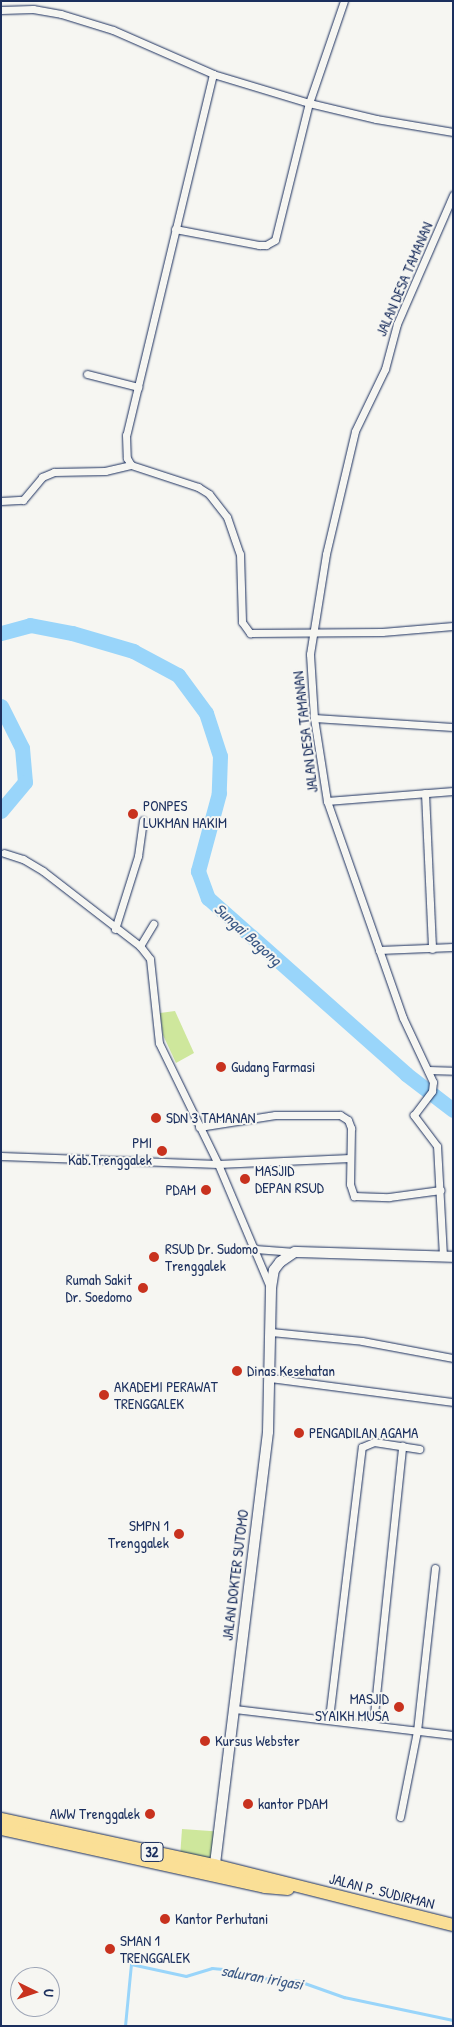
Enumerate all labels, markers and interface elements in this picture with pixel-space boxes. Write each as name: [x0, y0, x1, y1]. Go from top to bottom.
street label: JALAN DESA TAMANAN: [372, 219, 436, 339]
street label: JALAN DESA TAMANAN: [289, 670, 321, 794]
place label: PONPES LUKMAN HAKIM: [143, 796, 227, 831]
marker: PONPES LUKMAN HAKIM: [127, 808, 139, 820]
water label: Sungai Bagong: [210, 899, 286, 969]
place label: Gudang Farmasi: [231, 1058, 315, 1076]
marker: Gudang Farmasi: [215, 1061, 227, 1073]
place label: SDN 3 TAMANAN: [166, 1109, 255, 1127]
marker: SDN 3 TAMANAN: [150, 1112, 162, 1124]
place label: PMI Kab.Trenggalek: [68, 1133, 152, 1168]
marker: PMI Kab.Trenggalek: [156, 1145, 168, 1157]
place label: MASJID DEPAN RSUD: [255, 1161, 324, 1196]
marker: MASJID DEPAN RSUD: [239, 1173, 251, 1185]
place label: PDAM: [165, 1181, 196, 1199]
marker: PDAM: [200, 1184, 212, 1196]
place label: RSUD Dr. Sudomo Trenggalek: [165, 1239, 258, 1274]
marker: RSUD Dr. Sudomo Trenggalek: [147, 1250, 161, 1264]
place label: Rumah Sakit Dr. Soedomo: [65, 1270, 132, 1305]
marker: Rumah Sakit Dr. Soedomo: [136, 1281, 150, 1295]
place label: Dinas Kesehatan: [247, 1362, 335, 1380]
marker: Dinas Kesehatan: [231, 1365, 243, 1377]
place label: AKADEMI PERAWAT TRENGGALEK: [114, 1377, 218, 1412]
marker: AKADEMI PERAWAT TRENGGALEK: [98, 1389, 110, 1401]
place label: PENGADILAN AGAMA: [309, 1424, 418, 1442]
marker: PENGADILAN AGAMA: [293, 1427, 305, 1439]
street label: JALAN DOKTER SUTOMO: [218, 1508, 252, 1642]
place label: SMPN 1 Trenggalek: [108, 1516, 169, 1551]
marker: SMPN 1 Trenggalek: [173, 1528, 185, 1540]
place label: MASJID SYAIKH MUSA: [315, 1689, 389, 1724]
marker: MASJID SYAIKH MUSA: [393, 1701, 405, 1713]
place label: Kursus Webster: [215, 1732, 300, 1750]
marker: Kursus Webster: [199, 1735, 211, 1747]
place label: kantor PDAM: [258, 1795, 328, 1813]
marker: kantor PDAM: [242, 1798, 254, 1810]
place label: AWW Trenggalek: [50, 1805, 140, 1823]
marker: AWW Trenggalek: [144, 1808, 156, 1820]
road number: 32: [140, 1840, 164, 1864]
street label: JALAN P. SUDIRMAN: [327, 1869, 437, 1913]
place label: Kantor Perhutani: [175, 1910, 268, 1928]
marker: Kantor Perhutani: [159, 1913, 171, 1925]
place label: SMAN 1 TRENGGALEK: [120, 1931, 190, 1966]
marker: SMAN 1 TRENGGALEK: [104, 1943, 116, 1955]
water label: saluran irigasi: [220, 1960, 304, 1994]
north arrow: [10, 1967, 60, 2017]
text: U: [40, 1988, 59, 1998]

